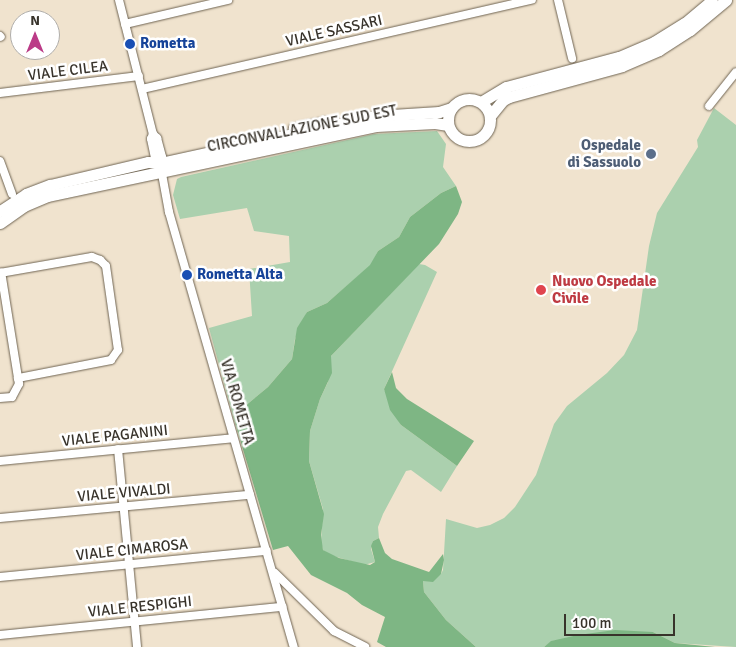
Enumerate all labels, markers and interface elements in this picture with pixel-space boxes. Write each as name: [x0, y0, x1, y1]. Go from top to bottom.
north arrow: [10, 10, 60, 60]
street label: VIALE SASSARI: [284, 11, 384, 51]
text: N: [30, 12, 40, 29]
place label: Rometta: [140, 35, 195, 53]
marker: Rometta: [124, 38, 136, 50]
street label: VIALE CILEA: [27, 57, 109, 85]
street label: CIRCONVALLAZIONE SUD EST: [206, 102, 398, 156]
place label: Ospedale di Sassuolo: [567, 136, 641, 171]
marker: Ospedale di Sassuolo: [645, 148, 657, 160]
place label: Rometta Alta: [197, 266, 283, 284]
marker: Rometta Alta: [181, 269, 193, 281]
place label: Nuovo Ospedale Civile: [552, 272, 656, 307]
marker: Nuovo Ospedale Civile: [534, 283, 548, 297]
street label: VIA ROMETTA: [216, 357, 258, 447]
street label: VIALE PAGANINI: [61, 421, 169, 451]
street label: VIALE VIVALDI: [77, 480, 171, 506]
street label: VIALE CIMAROSA: [75, 535, 189, 565]
street label: VIALE RESPIGHI: [87, 593, 193, 621]
scale bar: [566, 604, 677, 636]
text: 100 m: [572, 614, 612, 632]

